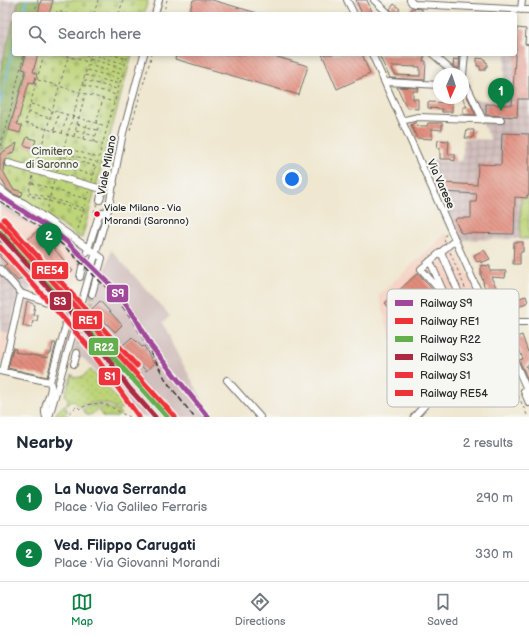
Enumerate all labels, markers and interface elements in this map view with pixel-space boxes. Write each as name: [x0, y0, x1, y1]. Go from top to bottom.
search box: [12, 12, 517, 56]
icon: search: [26, 23, 48, 45]
text: Search here: [58, 25, 141, 44]
north arrow: [433, 68, 469, 104]
pin: 1: [488, 78, 514, 111]
street label: Viale Milano: [95, 134, 119, 196]
park label: Cimitero di Saronno: [25, 145, 79, 171]
street label: Via Varese: [424, 157, 458, 211]
your location: [282, 169, 302, 189]
place label: Viale Milano - Via Morandi (Saronno): [104, 202, 189, 227]
marker: Viale Milano - Via Morandi (Saronno): [92, 209, 102, 219]
pin: 2: [36, 223, 62, 256]
line badge: RE54: [31, 261, 69, 280]
text: RE54: [36, 264, 64, 277]
line badge: S9: [106, 284, 129, 303]
text: S9: [111, 287, 125, 300]
legend: [387, 289, 519, 407]
line badge: S3: [49, 291, 72, 311]
text: S3: [53, 295, 67, 308]
text: Railway S9: [420, 297, 473, 310]
line badge: RE1: [72, 310, 103, 330]
text: RE1: [78, 314, 98, 327]
text: Railway RE1: [420, 315, 479, 328]
text: Railway R22: [420, 333, 481, 346]
line badge: R22: [88, 337, 119, 356]
text: R22: [94, 341, 115, 354]
text: Railway S3: [420, 351, 473, 364]
line badge: S1: [98, 367, 121, 386]
text: Railway S1: [420, 369, 471, 382]
text: S1: [104, 370, 116, 383]
text: Railway RE54: [420, 387, 488, 400]
text: Nearby: [16, 433, 73, 453]
text: 2 results: [463, 435, 513, 451]
text: La Nuova Serranda: [54, 480, 186, 499]
text: 1: [26, 490, 32, 506]
text: 290 m: [476, 490, 513, 506]
text: Place · Via Galileo Ferraris: [54, 499, 207, 515]
text: Ved. Filippo Carugati: [54, 536, 196, 555]
text: 2: [25, 546, 33, 562]
text: 330 m: [475, 546, 513, 562]
text: Place · Via Giovanni Morandi: [54, 555, 220, 571]
tab: Map: [71, 591, 93, 628]
tab: Directions: [235, 591, 285, 628]
tab: Saved: [427, 591, 458, 628]

